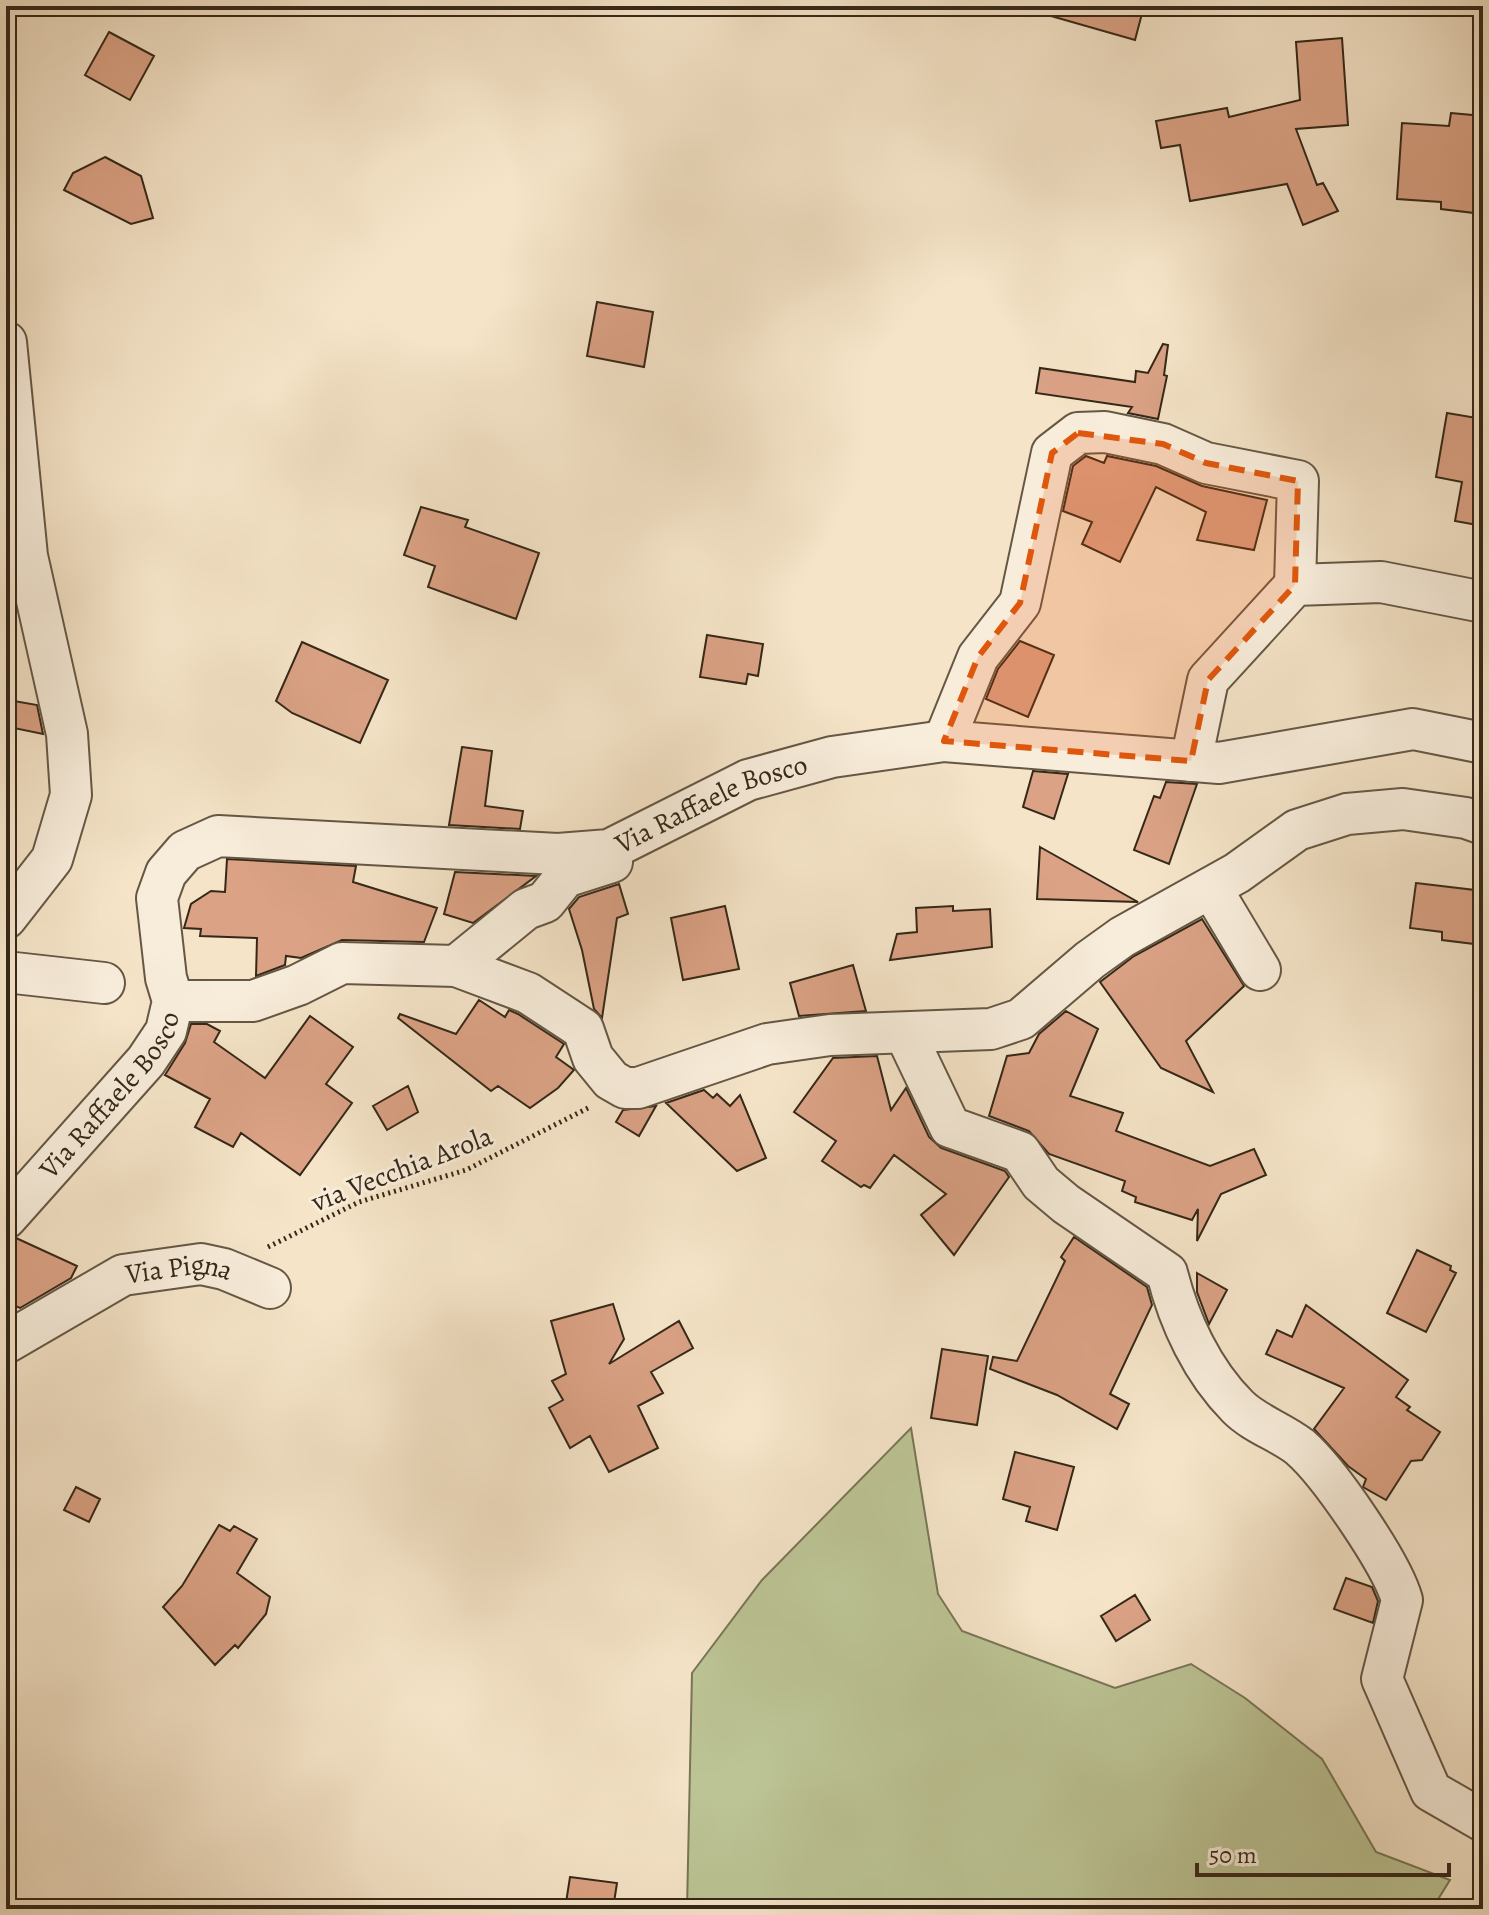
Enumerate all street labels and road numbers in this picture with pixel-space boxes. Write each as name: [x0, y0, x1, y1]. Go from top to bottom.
street label: Via Raffaele Bosco: [608, 746, 811, 863]
street label: Via Raffaele Bosco: [30, 1008, 189, 1188]
street label: via Vecchia Arola: [305, 1117, 498, 1221]
street label: Via Pigna: [122, 1245, 239, 1294]

